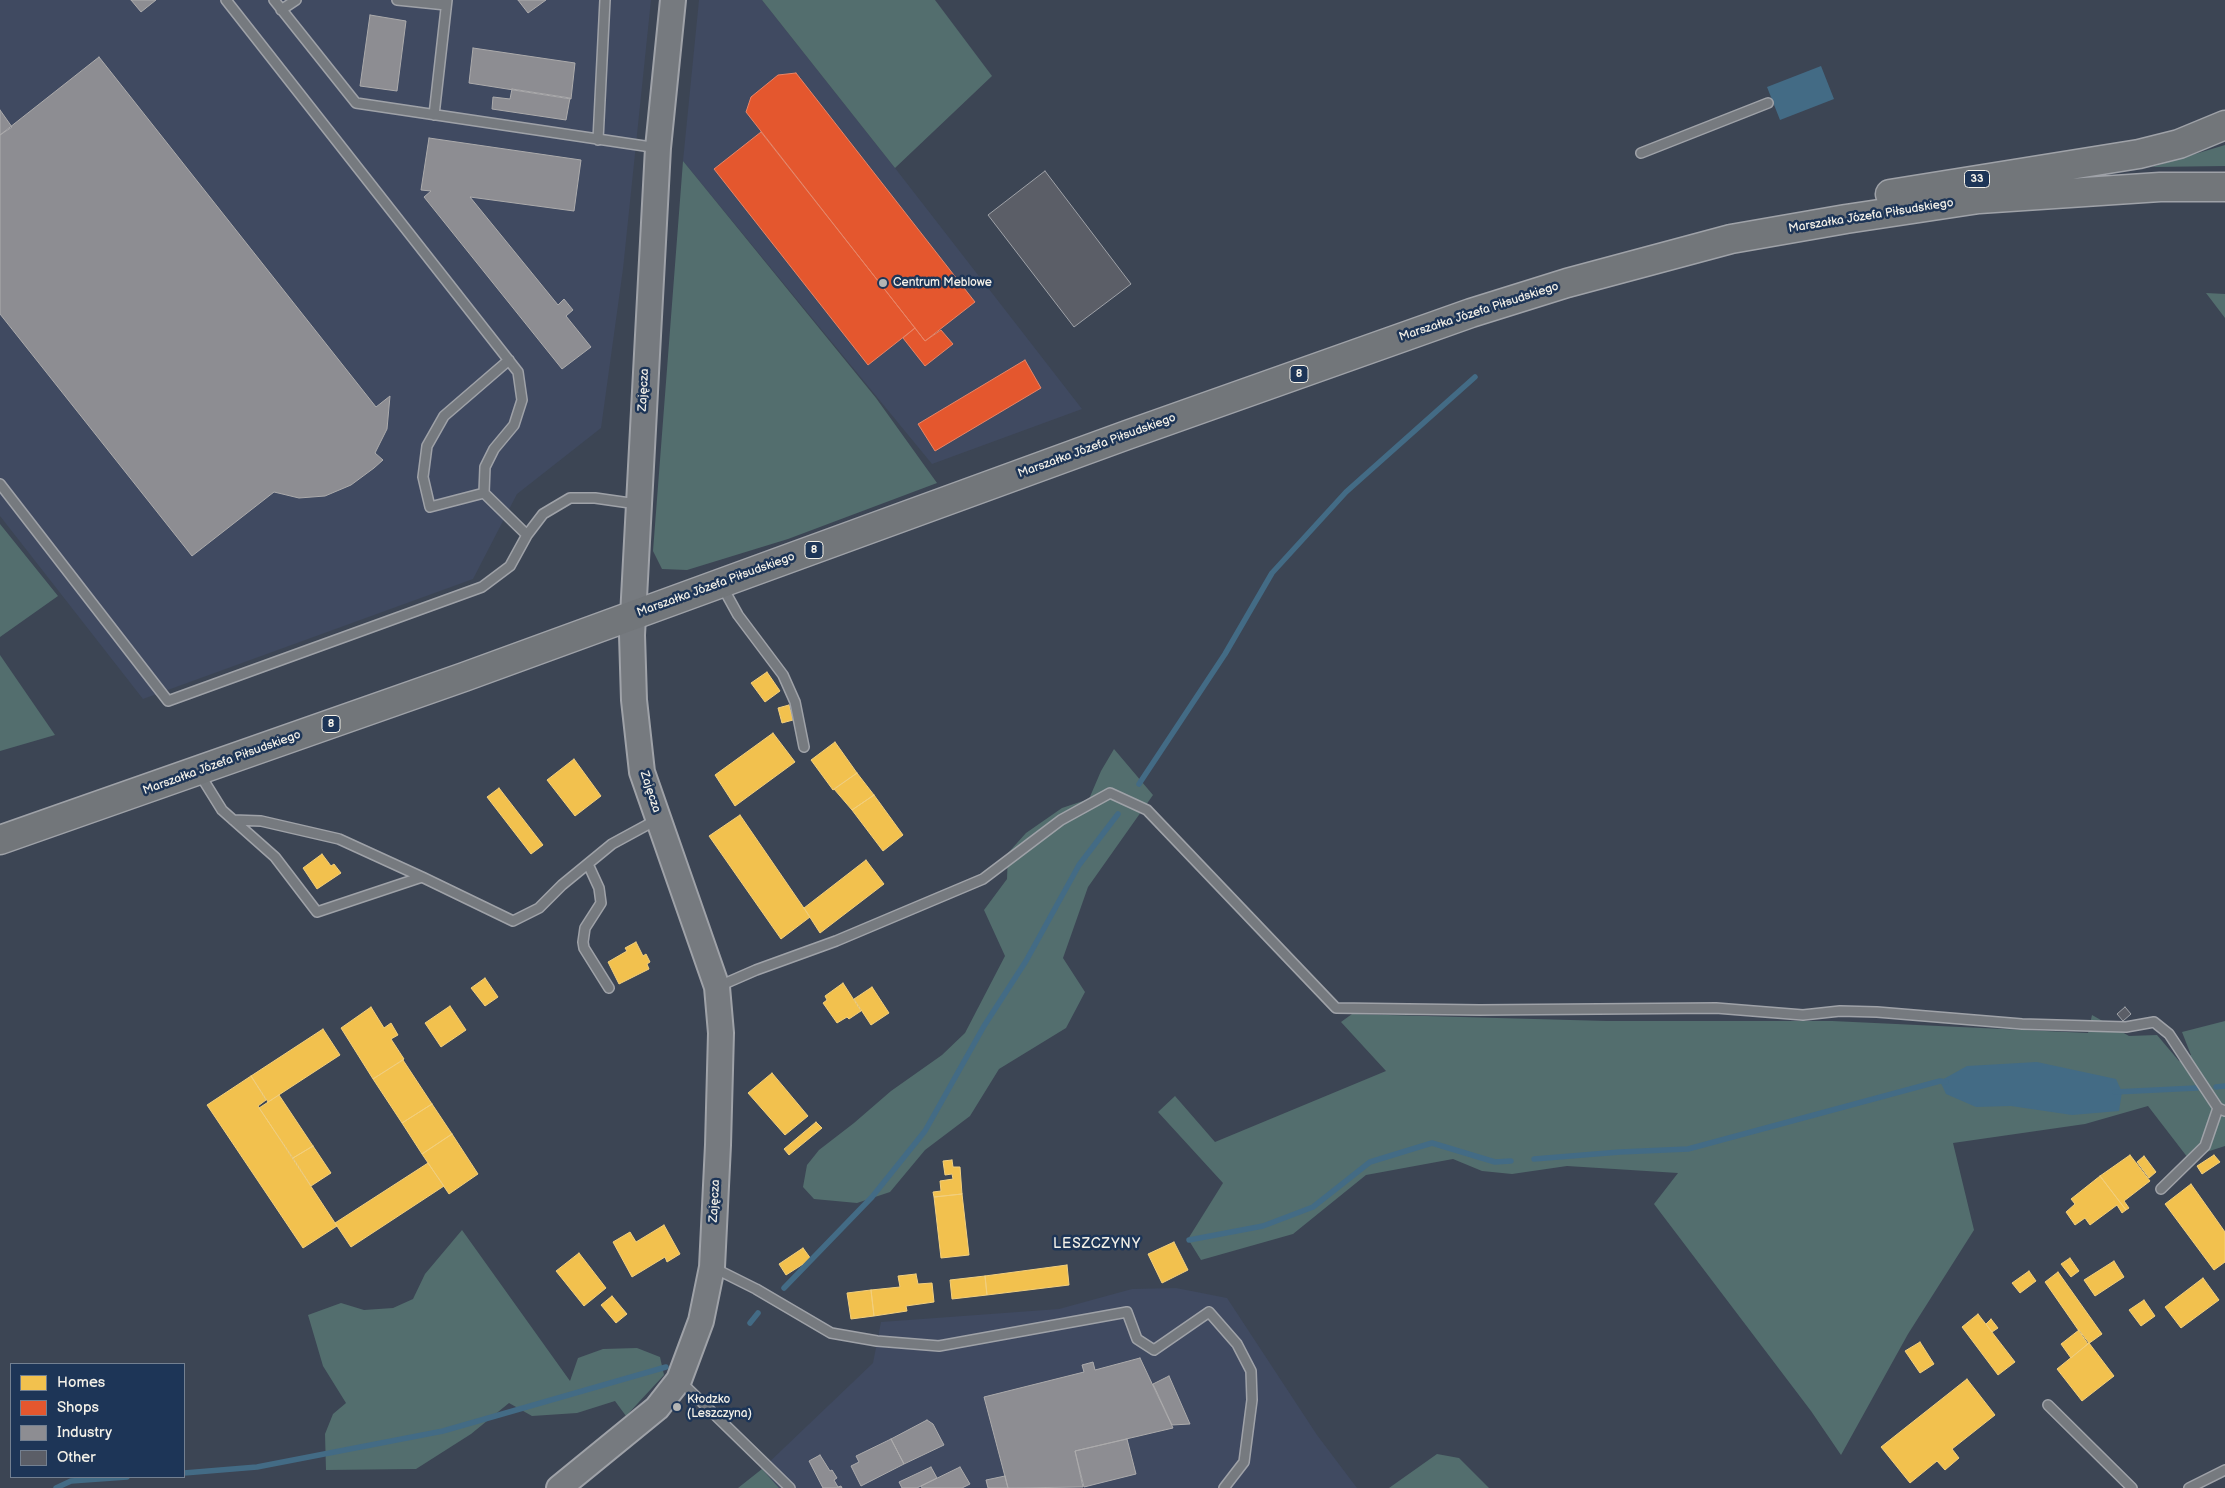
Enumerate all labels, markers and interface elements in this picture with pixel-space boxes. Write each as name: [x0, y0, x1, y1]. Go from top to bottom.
road number: 33: [1964, 170, 1990, 188]
street label: Marszałka Józefa Piłsudskiego: [1787, 196, 1955, 236]
place label: Centrum Meblowe: [893, 276, 992, 290]
marker: Centrum Meblowe: [877, 277, 889, 289]
street label: Marszałka Józefa Piłsudskiego: [1397, 279, 1561, 345]
road number: 8: [1290, 366, 1308, 382]
street label: Zajęcza: [636, 368, 652, 412]
street label: Marszałka Józefa Piłsudskiego: [1016, 411, 1178, 481]
road number: 8: [805, 542, 823, 558]
street label: Marszałka Józefa Piłsudskiego: [635, 550, 797, 620]
road number: 8: [322, 716, 340, 732]
street label: Marszałka Józefa Piłsudskiego: [141, 728, 303, 798]
street label: Zajęcza: [637, 769, 663, 815]
street label: Zajęcza: [707, 1179, 723, 1223]
district label: LESZCZYNY: [1052, 1236, 1142, 1252]
legend: [10, 1363, 185, 1478]
text: Homes: [57, 1373, 105, 1392]
place label: Kłodzko (Leszczyna): [687, 1393, 752, 1421]
text: Shops: [57, 1398, 99, 1417]
marker: Kłodzko (Leszczyna): [671, 1401, 683, 1413]
text: Industry: [57, 1423, 112, 1442]
text: Other: [57, 1448, 96, 1467]

